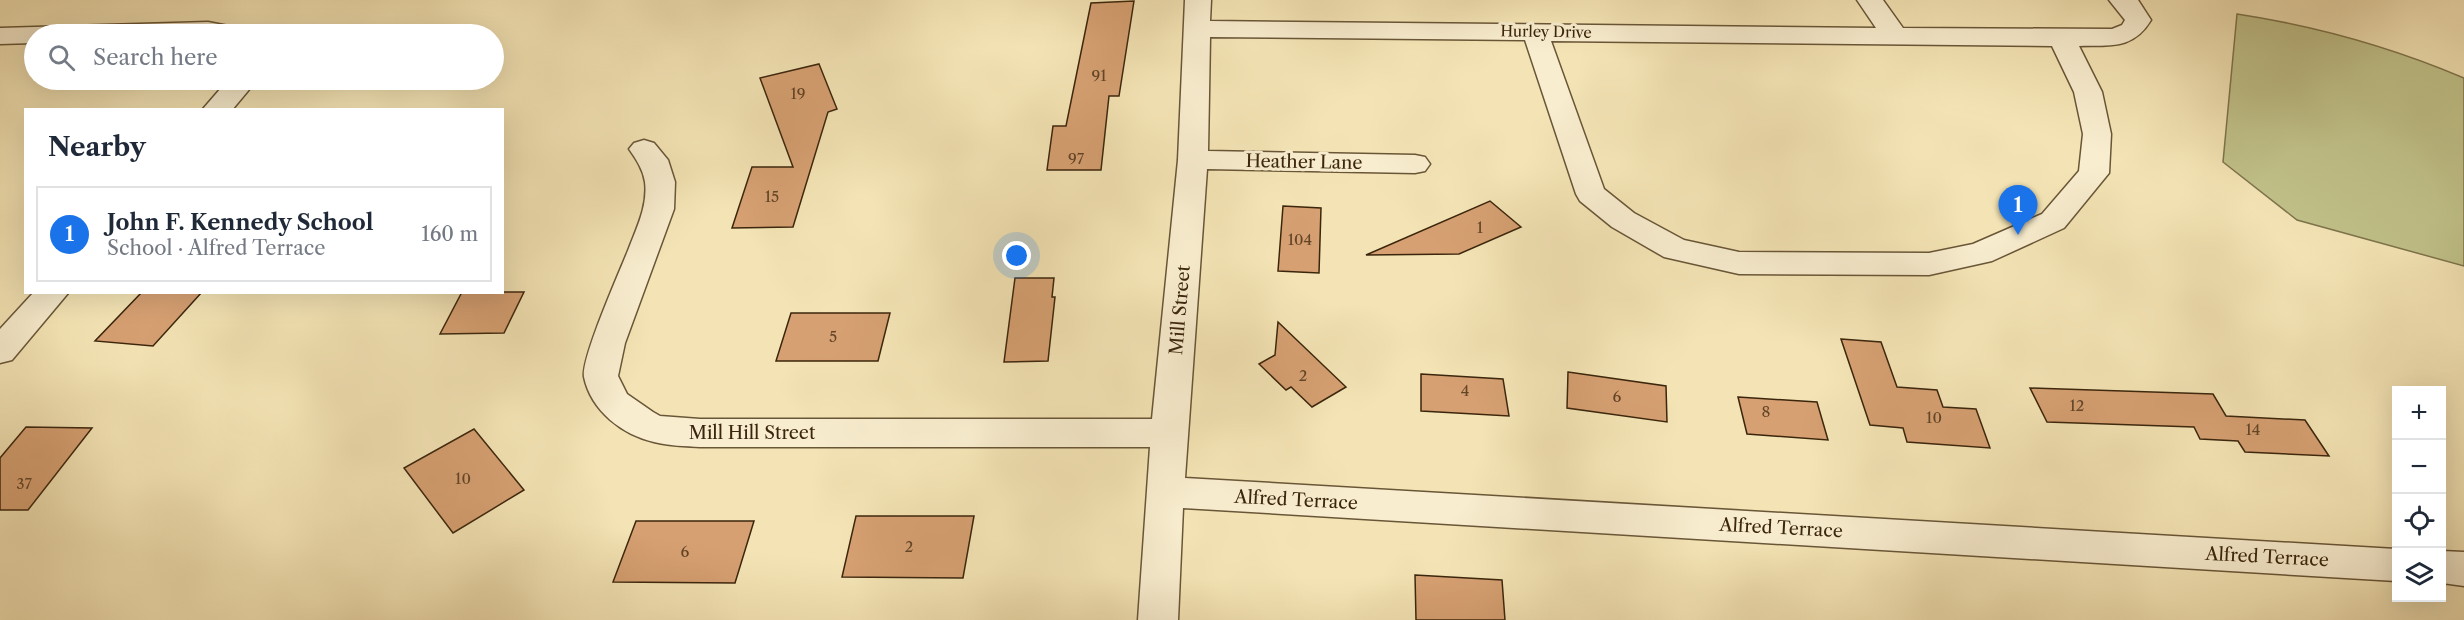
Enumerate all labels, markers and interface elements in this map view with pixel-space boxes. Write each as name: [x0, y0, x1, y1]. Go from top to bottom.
street label: Hurley Drive: [1500, 21, 1592, 42]
search box: [24, 24, 504, 90]
icon: search: [45, 41, 78, 74]
text: Search here: [93, 44, 218, 71]
house number: 91: [1091, 66, 1107, 85]
house number: 19: [790, 84, 806, 103]
text: Nearby: [48, 131, 146, 163]
house number: 97: [1068, 149, 1085, 168]
street label: Heather Lane: [1245, 150, 1363, 174]
pin: 1: [1998, 186, 2038, 235]
house number: 15: [765, 187, 779, 206]
text: John F. Kennedy School: [107, 209, 374, 236]
house number: 1: [1477, 218, 1484, 237]
text: 1: [65, 222, 74, 246]
text: 160 m: [421, 222, 478, 246]
house number: 104: [1288, 230, 1312, 249]
text: School · Alfred Terrace: [107, 236, 325, 260]
your location: [1002, 241, 1031, 270]
street label: Mill Street: [1165, 264, 1195, 356]
house number: 5: [829, 327, 837, 346]
house number: 2: [1299, 366, 1307, 385]
house number: 4: [1461, 381, 1469, 400]
map controls: [2392, 386, 2446, 602]
button: +: [2392, 386, 2446, 440]
house number: 6: [1613, 387, 1622, 406]
house number: 12: [2070, 396, 2084, 415]
house number: 8: [1762, 402, 1771, 421]
house number: 10: [1926, 408, 1942, 427]
house number: 14: [2246, 420, 2260, 439]
street label: Mill Hill Street: [689, 422, 816, 444]
button: −: [2392, 440, 2446, 494]
house number: 10: [455, 469, 471, 488]
house number: 37: [16, 474, 32, 493]
street label: Alfred Terrace: [1233, 486, 1358, 514]
button: locate: [2392, 494, 2446, 548]
street label: Alfred Terrace: [1718, 514, 1843, 542]
house number: 2: [905, 537, 913, 556]
house number: 6: [681, 542, 690, 561]
street label: Alfred Terrace: [2204, 543, 2329, 571]
button: layers: [2392, 548, 2446, 602]

